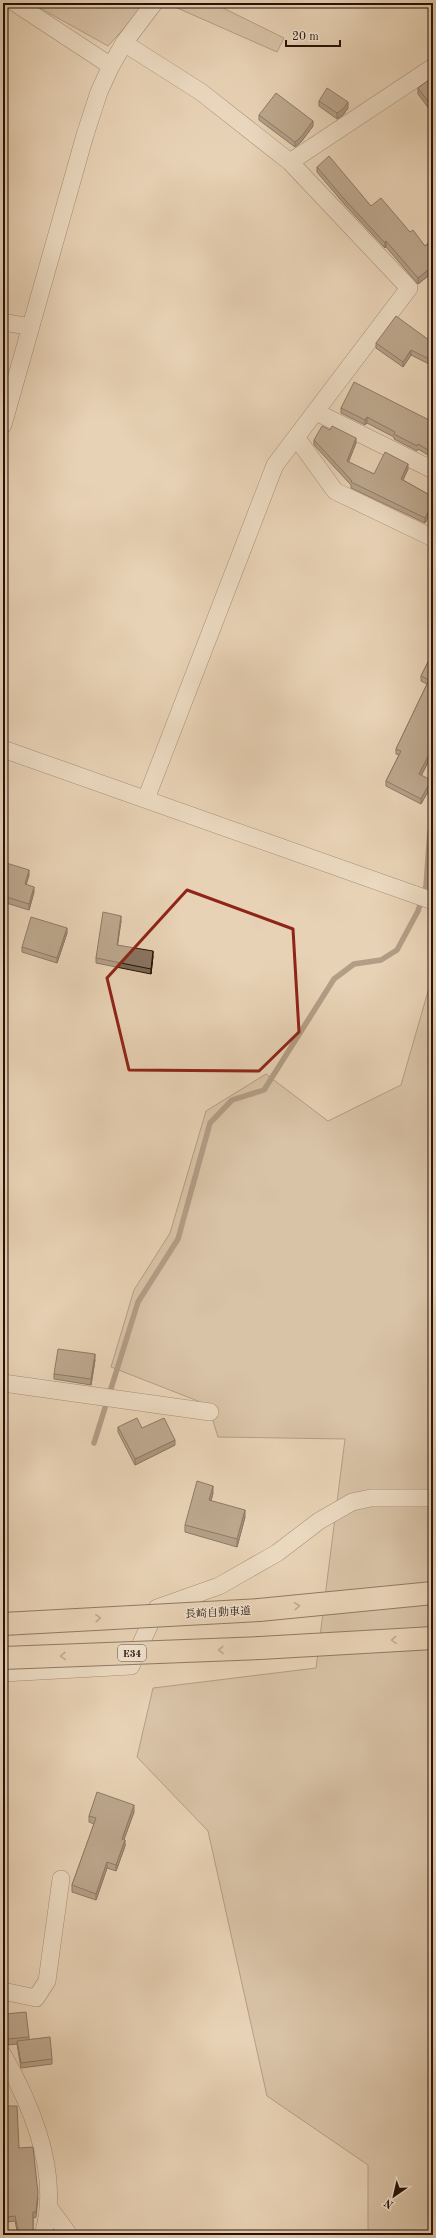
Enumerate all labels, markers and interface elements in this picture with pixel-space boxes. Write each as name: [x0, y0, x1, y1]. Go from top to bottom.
scale bar: [286, 22, 340, 48]
text: 20 m: [292, 31, 319, 43]
one-way arrow: [294, 1602, 300, 1611]
street label: 長崎自動車道: [185, 1604, 251, 1621]
one-way arrow: [95, 1614, 101, 1623]
one-way arrow: [391, 1636, 397, 1645]
road number: E34: [118, 1645, 146, 1661]
one-way arrow: [218, 1645, 224, 1654]
one-way arrow: [60, 1651, 66, 1660]
north arrow: [374, 2176, 414, 2216]
text: N: [382, 2196, 396, 2210]

